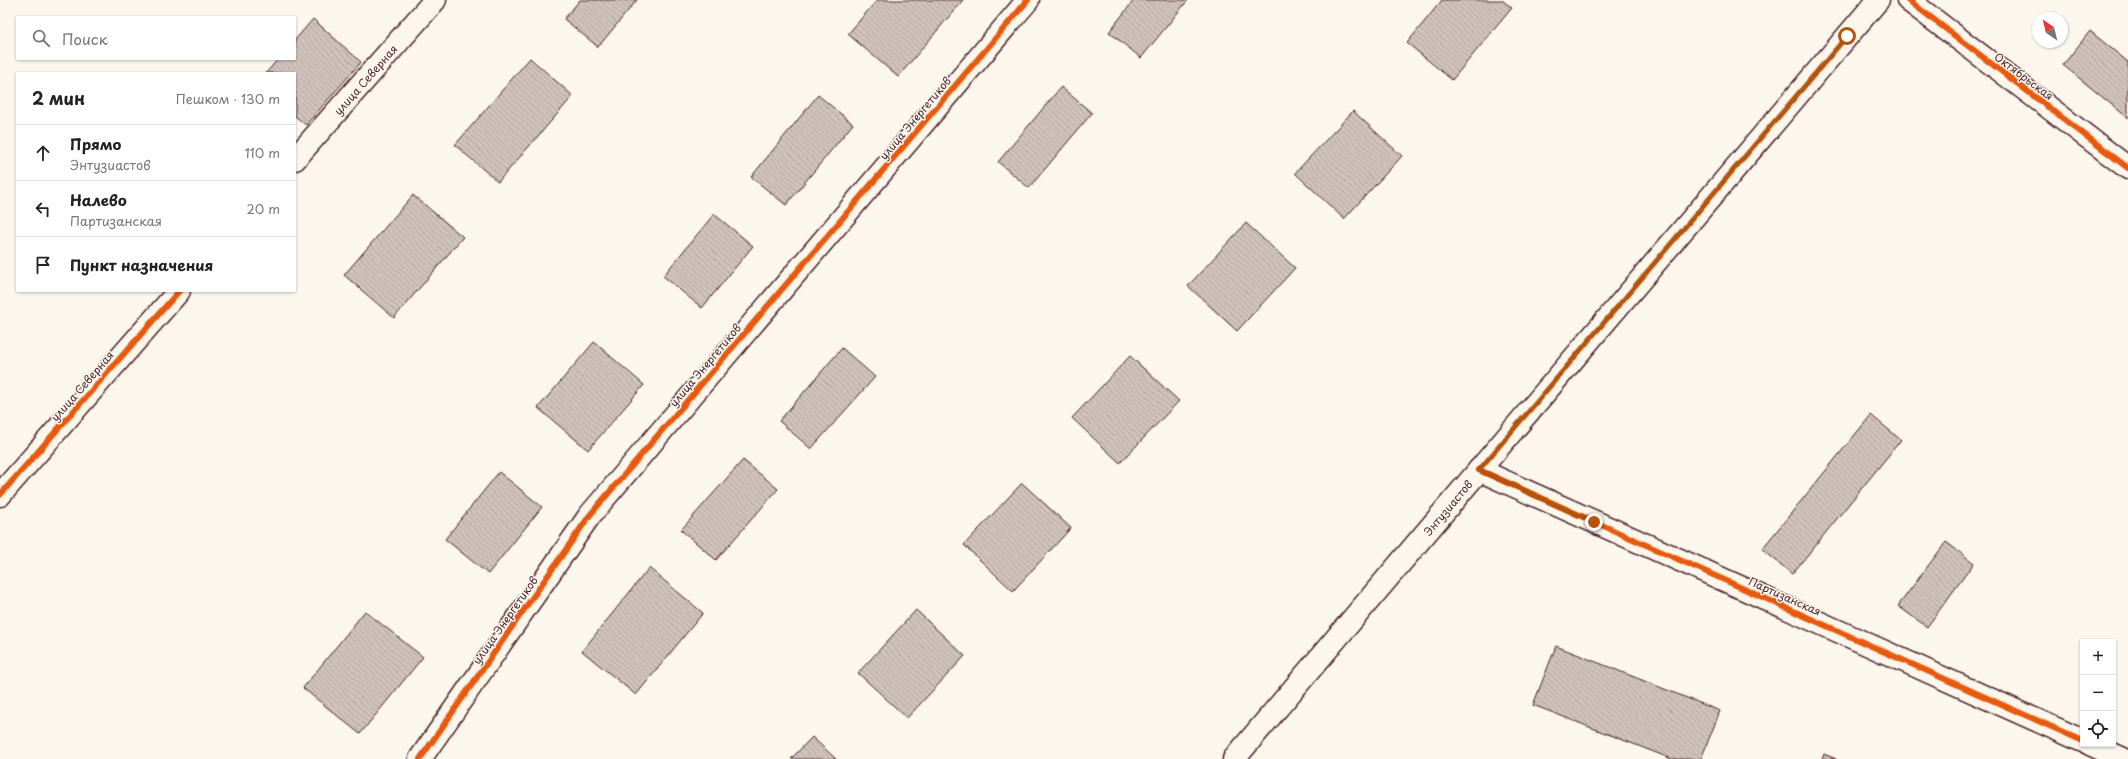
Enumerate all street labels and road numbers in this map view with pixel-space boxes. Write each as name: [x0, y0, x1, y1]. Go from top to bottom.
street label: улица Северная: [329, 41, 401, 118]
street label: Октябрьская: [1991, 48, 2057, 104]
street label: улица Энергетиков: [875, 73, 955, 163]
street label: улица Энергетиков: [665, 320, 745, 410]
street label: улица Северная: [47, 347, 117, 425]
street label: Энтузиастов: [1419, 476, 1476, 539]
street label: Партизанская: [1746, 572, 1824, 620]
street label: улица Энергетиков: [468, 573, 542, 667]

